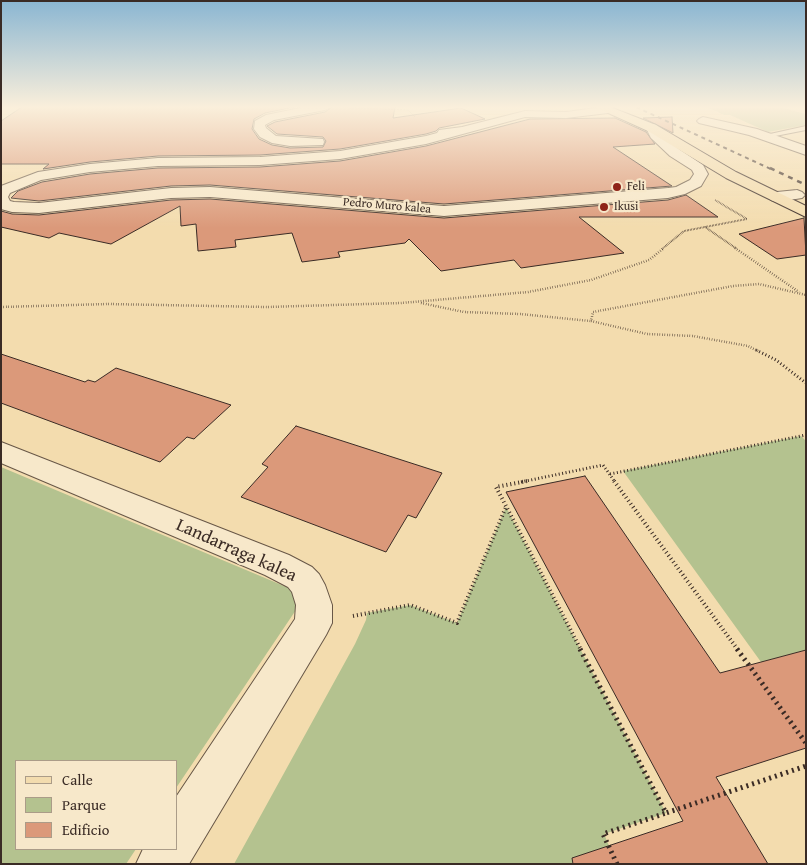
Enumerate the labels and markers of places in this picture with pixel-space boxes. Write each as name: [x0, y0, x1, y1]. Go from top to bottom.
place label: Feli: [627, 180, 645, 194]
marker: Feli: [611, 181, 623, 193]
place label: Ikusi: [614, 200, 638, 214]
marker: Ikusi: [598, 201, 610, 213]

